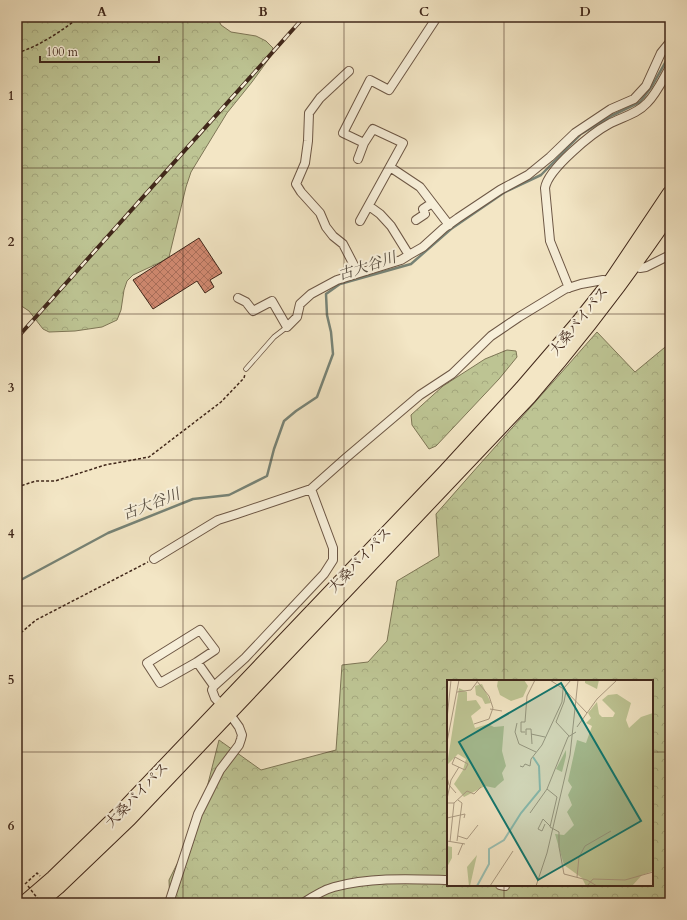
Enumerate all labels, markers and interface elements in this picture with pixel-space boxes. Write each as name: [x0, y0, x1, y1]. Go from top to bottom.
text: A: [97, 3, 107, 21]
text: B: [258, 3, 268, 21]
text: C: [419, 3, 429, 21]
text: D: [579, 3, 591, 21]
scale bar: [40, 38, 159, 64]
text: 100 m: [46, 44, 79, 60]
text: 1: [8, 87, 14, 105]
text: 2: [8, 233, 15, 251]
water label: 古大谷川: [335, 247, 401, 285]
street label: 大桑バイパス: [545, 282, 613, 360]
text: 3: [8, 379, 15, 397]
water label: 古大谷川: [119, 483, 184, 524]
street label: 大桑バイパス: [324, 523, 396, 597]
text: 4: [8, 525, 15, 543]
text: 5: [8, 671, 14, 689]
inset map: [447, 680, 653, 886]
street label: 大桑バイパス: [101, 758, 173, 832]
text: 6: [8, 817, 15, 835]

